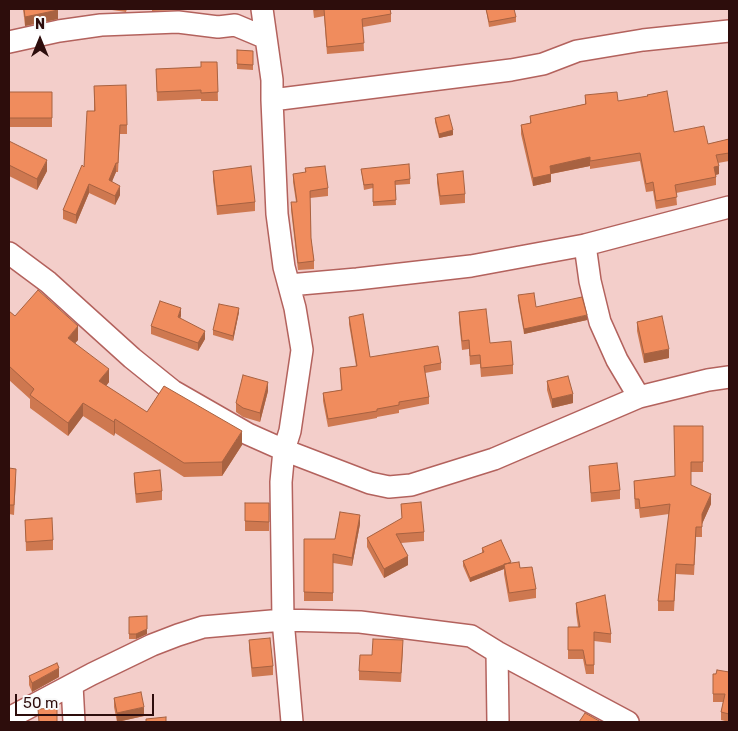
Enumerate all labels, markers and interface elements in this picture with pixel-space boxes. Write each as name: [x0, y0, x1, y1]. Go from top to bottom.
north arrow: [15, 15, 65, 65]
text: N: [35, 16, 45, 33]
scale bar: [18, 684, 156, 716]
text: 50 m: [23, 694, 58, 712]

